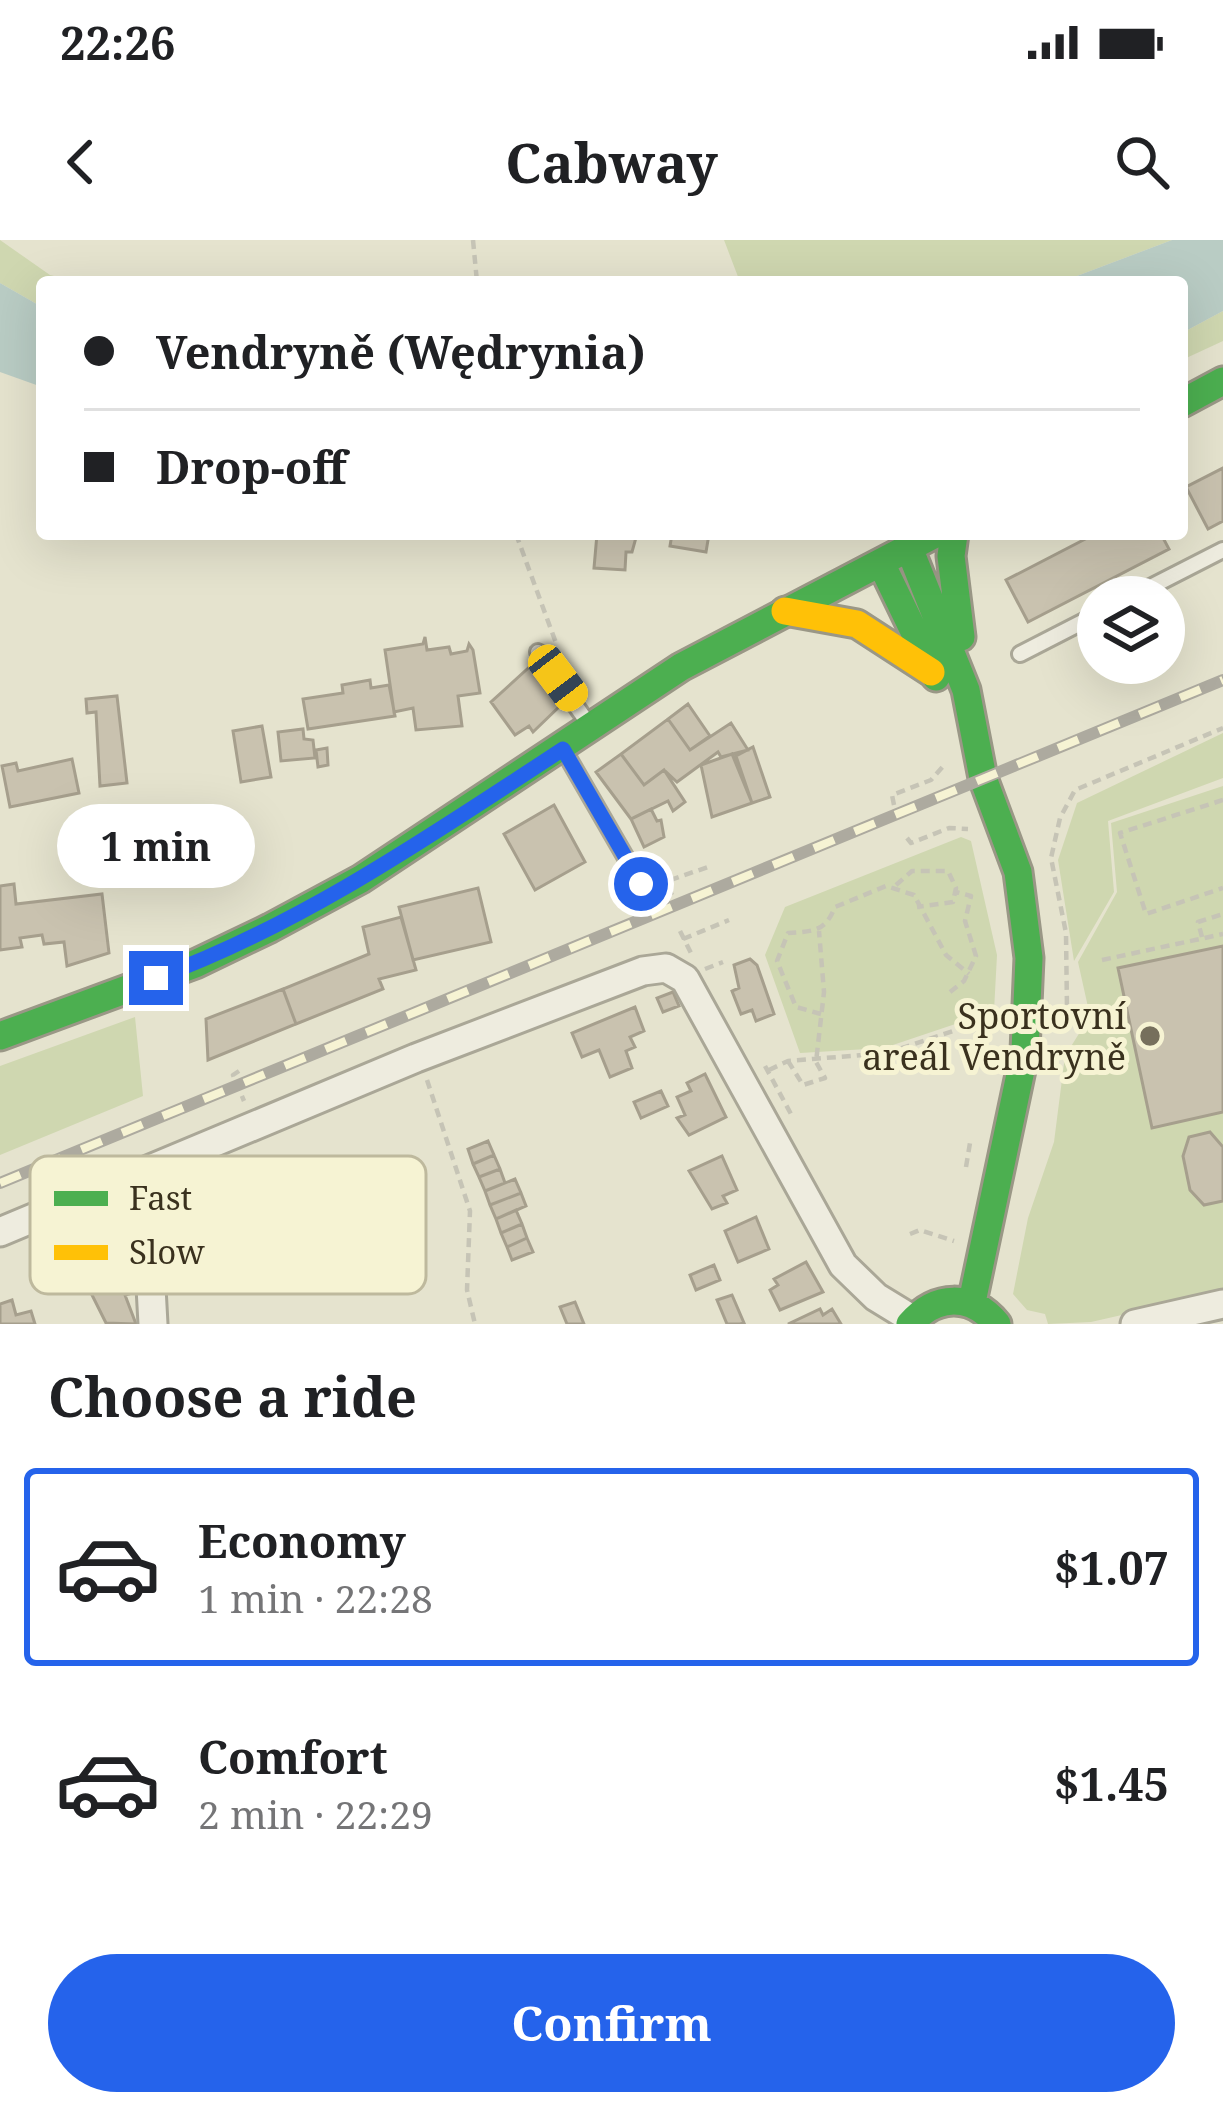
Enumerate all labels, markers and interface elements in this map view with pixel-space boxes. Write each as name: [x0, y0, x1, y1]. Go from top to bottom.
text: 22:26: [60, 12, 175, 73]
text: Cabway: [505, 125, 718, 199]
icon: back: [48, 129, 114, 195]
icon: search: [1109, 129, 1175, 195]
text: Vendryně (Wędrynia): [156, 321, 645, 382]
text: Drop-off: [156, 436, 347, 497]
map controls: [1077, 576, 1185, 684]
button: layers: [1077, 576, 1185, 684]
car: [522, 638, 594, 718]
callout: 1 min: [57, 804, 255, 888]
text: 1 min: [101, 819, 211, 872]
route start: [614, 857, 668, 911]
route end: [129, 951, 183, 1005]
place label: Sportovní areál Vendryně: [862, 991, 1126, 1081]
marker: Sportovní areál Vendryně: [1137, 1023, 1163, 1049]
legend: [30, 1156, 426, 1294]
text: Fast: [129, 1175, 192, 1220]
text: Slow: [129, 1229, 205, 1274]
text: Choose a ride: [48, 1359, 417, 1433]
text: Economy: [198, 1510, 406, 1571]
icon: car: [54, 1513, 162, 1621]
text: $1.07: [1054, 1537, 1169, 1598]
text: 1 min · 22:28: [198, 1571, 433, 1624]
text: Comfort: [198, 1726, 388, 1787]
icon: car: [54, 1729, 162, 1837]
text: $1.45: [1054, 1753, 1169, 1814]
text: 2 min · 22:29: [198, 1787, 433, 1840]
button: Confirm: [48, 1954, 1175, 2092]

